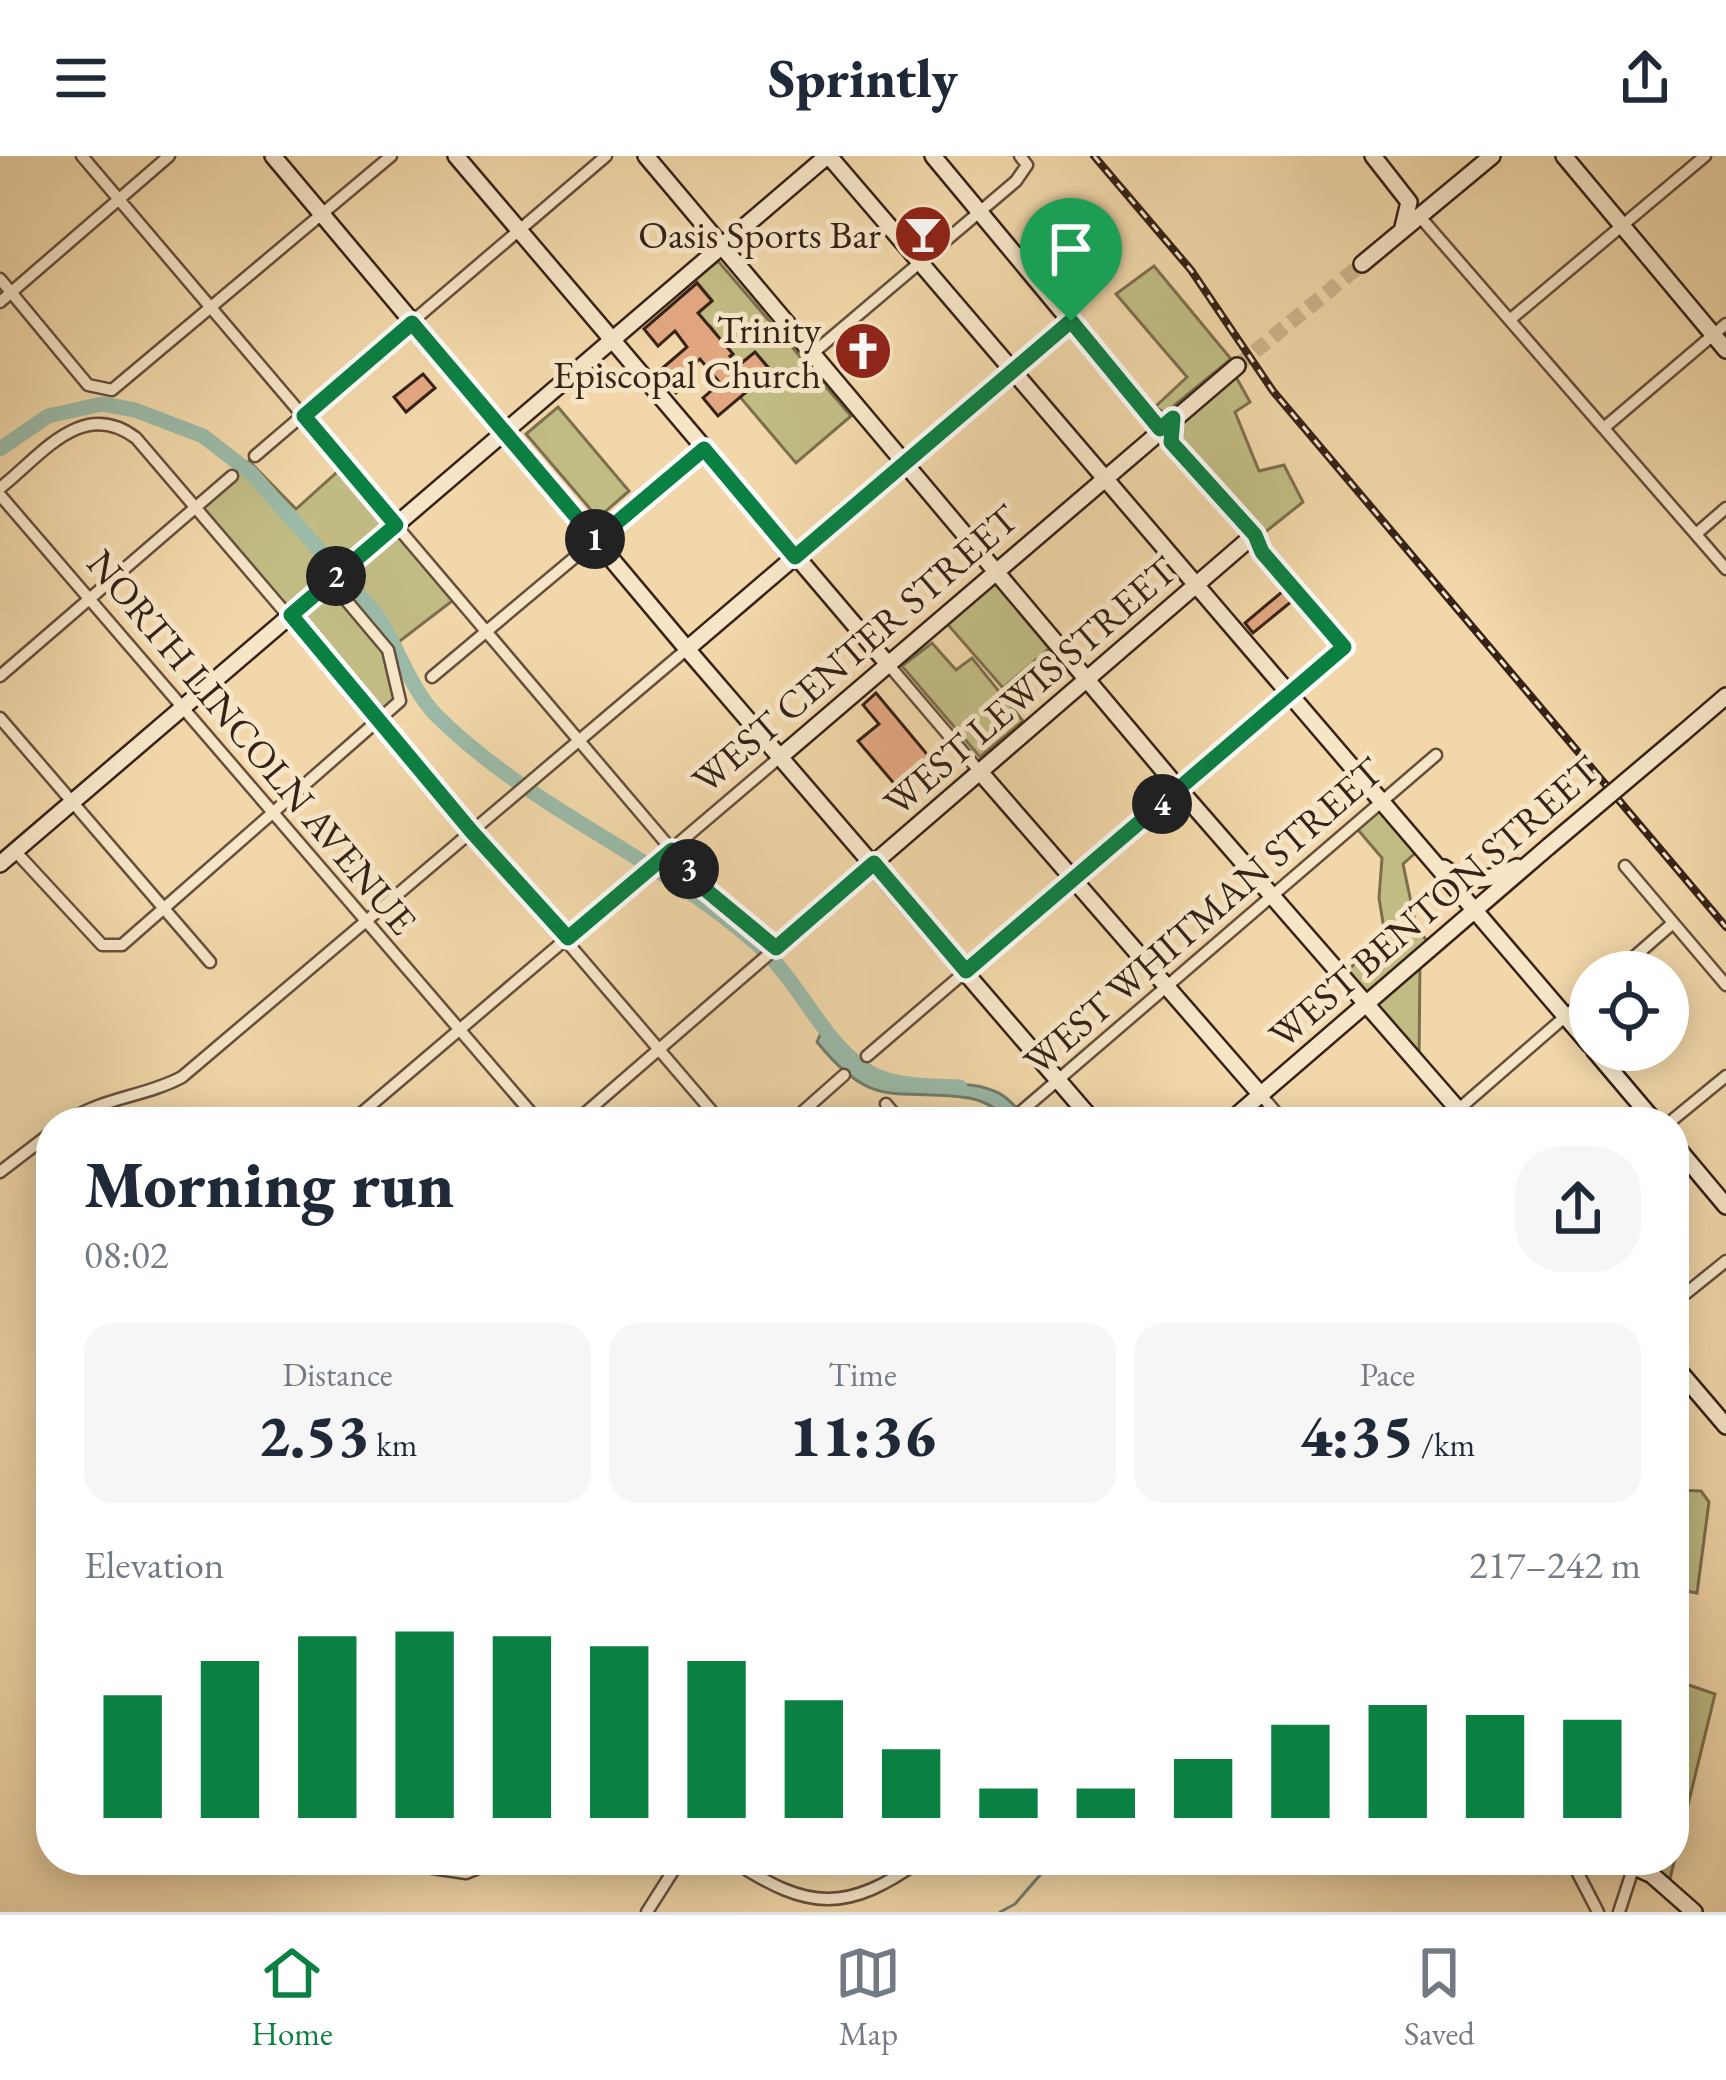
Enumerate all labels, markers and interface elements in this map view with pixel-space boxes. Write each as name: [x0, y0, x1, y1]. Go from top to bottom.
text: Sprintly: [768, 43, 958, 113]
icon: menu: [48, 45, 114, 111]
icon: share: [1612, 45, 1678, 111]
pin: [1020, 198, 1122, 321]
bar icon: Oasis Sports Bar: [892, 203, 954, 265]
place label: Oasis Sports Bar: [638, 209, 881, 260]
icon: arrive: [1038, 216, 1104, 282]
place label: Trinity Episcopal Church: [553, 304, 822, 400]
church icon: Trinity Episcopal Church: [832, 320, 894, 382]
street label: WEST CENTER STREET: [681, 493, 1029, 805]
pin: 1: [565, 509, 625, 569]
text: 1: [586, 517, 604, 560]
street label: NORTH LINCOLN AVENUE: [76, 539, 428, 945]
street label: WEST LEWIS STREET: [873, 544, 1188, 827]
pin: 2: [306, 546, 366, 606]
text: 2: [327, 554, 345, 597]
street label: WEST BENTON STREET: [1258, 744, 1610, 1060]
street label: WEST WHITMAN STREET: [1013, 745, 1394, 1086]
pin: 4: [1132, 774, 1192, 834]
text: 4: [1153, 782, 1171, 825]
pin: 3: [659, 839, 719, 899]
text: 3: [680, 847, 698, 890]
map controls: [1569, 951, 1689, 1071]
button: locate: [1569, 951, 1689, 1071]
text: Morning run: [84, 1141, 454, 1227]
button: share: [1515, 1146, 1641, 1272]
text: 08:02: [84, 1229, 169, 1280]
text: Distance: [282, 1353, 393, 1396]
text: Time: [828, 1353, 897, 1396]
text: Pace: [1360, 1353, 1415, 1396]
text: 2.53: [257, 1396, 370, 1474]
text: 11:36: [789, 1396, 936, 1474]
text: 4:35: [1300, 1396, 1414, 1474]
text: km: [370, 1423, 418, 1466]
text: /km: [1414, 1423, 1475, 1466]
text: Elevation: [84, 1539, 224, 1590]
text: 217–242 m: [1469, 1539, 1641, 1590]
tab: Home: [251, 1940, 333, 2055]
tab: Map: [835, 1940, 901, 2055]
tab: Saved: [1404, 1940, 1475, 2055]

